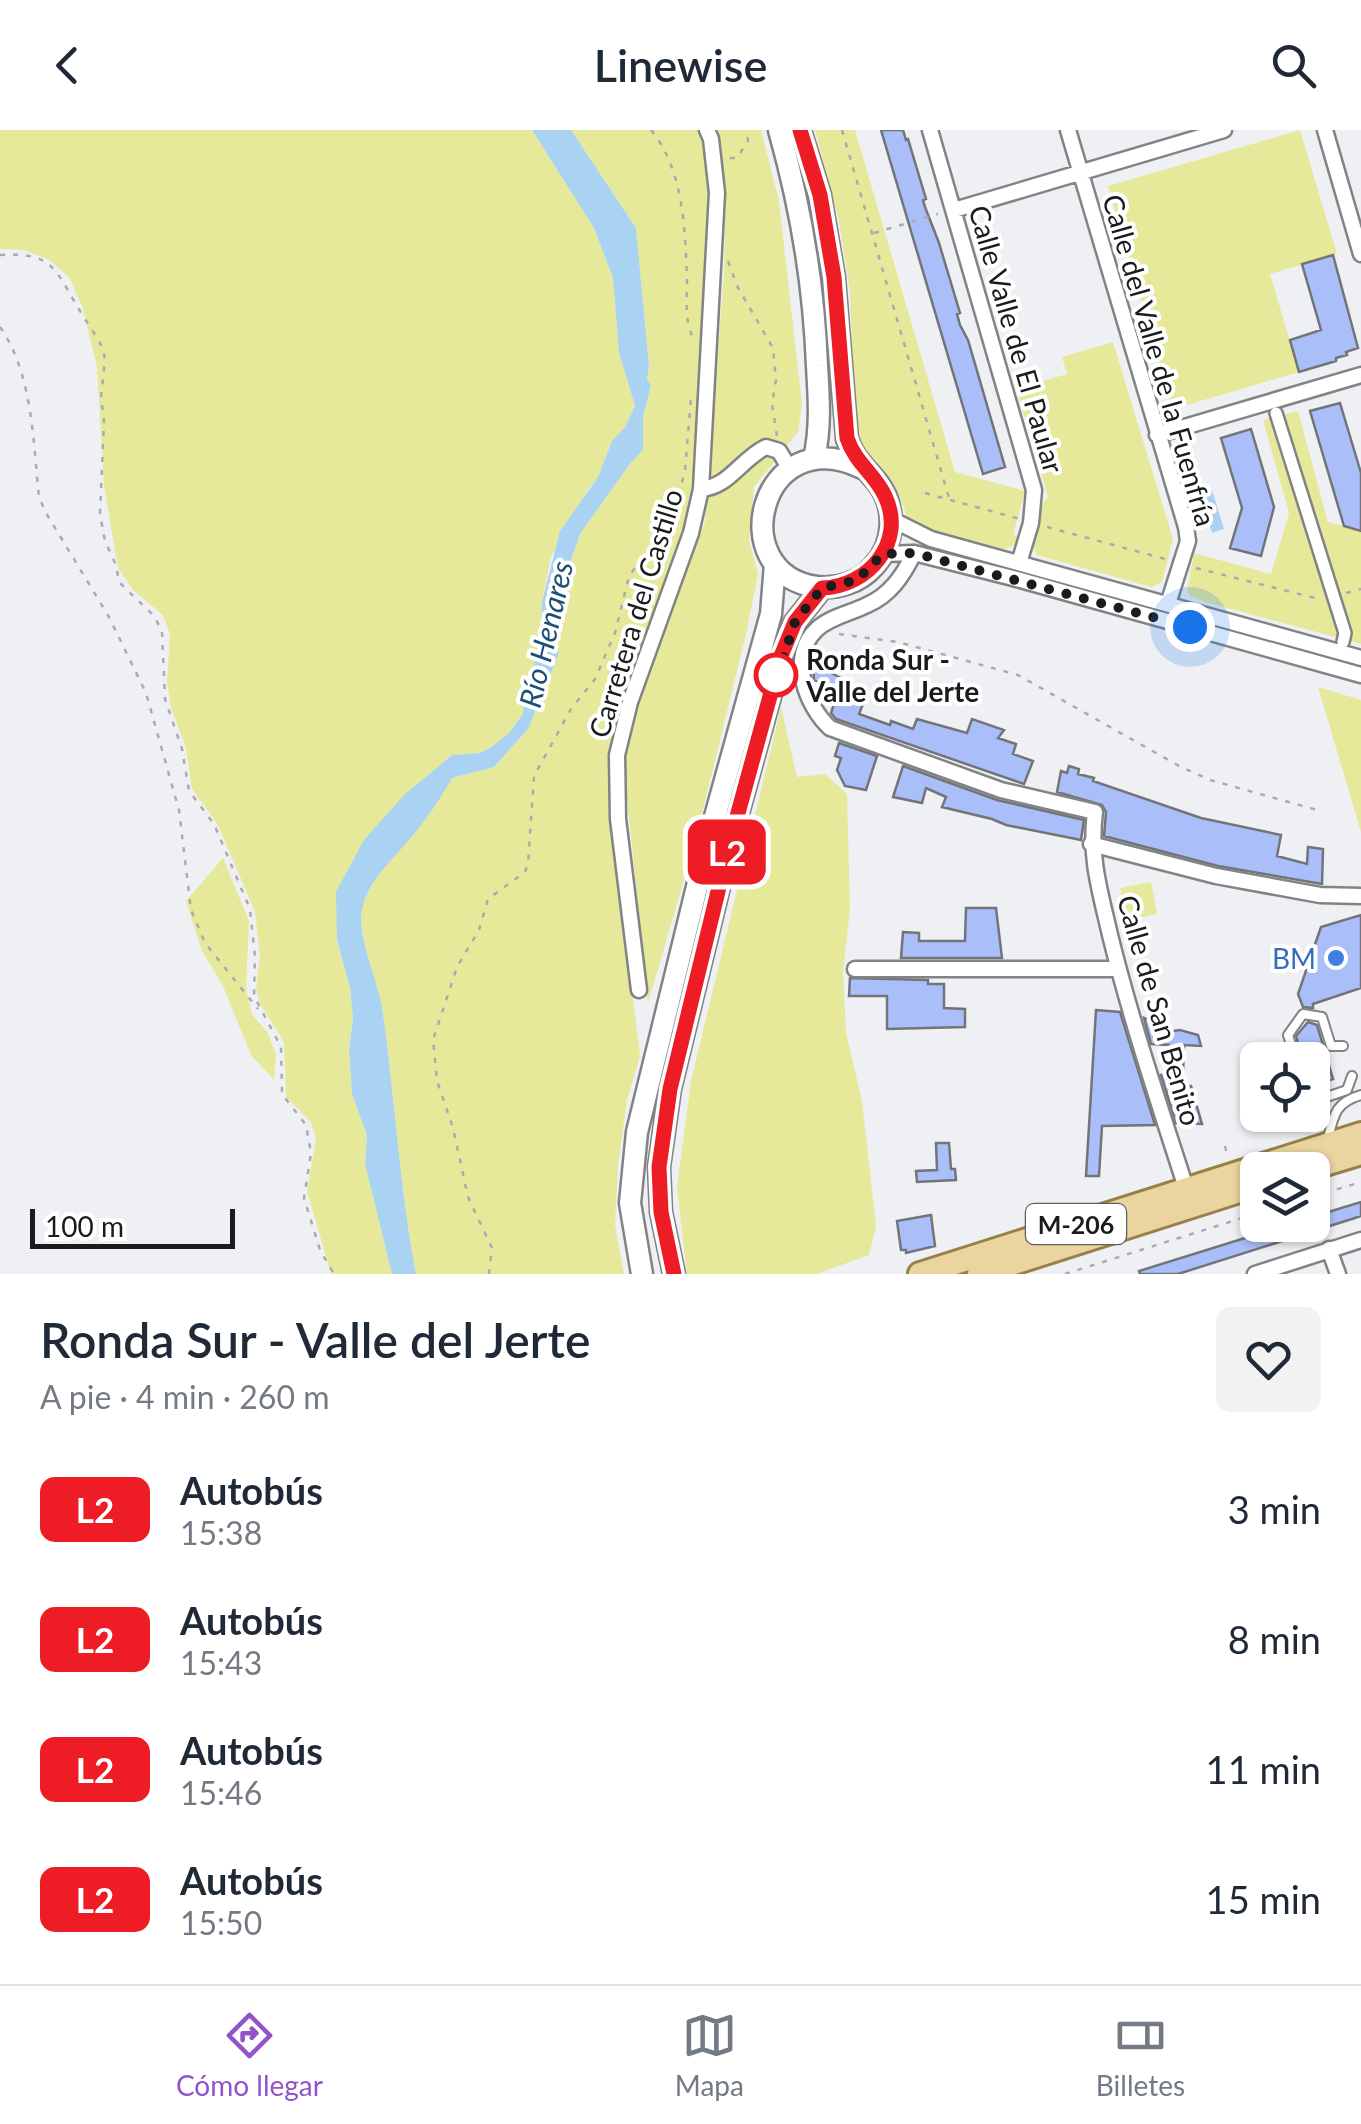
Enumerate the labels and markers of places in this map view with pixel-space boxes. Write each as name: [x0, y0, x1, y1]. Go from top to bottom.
place label: Ronda Sur - Valle del Jerte: [805, 642, 979, 708]
marker: Ronda Sur - Valle del Jerte: [755, 654, 797, 696]
place label: BM: [1272, 941, 1316, 975]
marker: BM: [1325, 947, 1347, 969]

